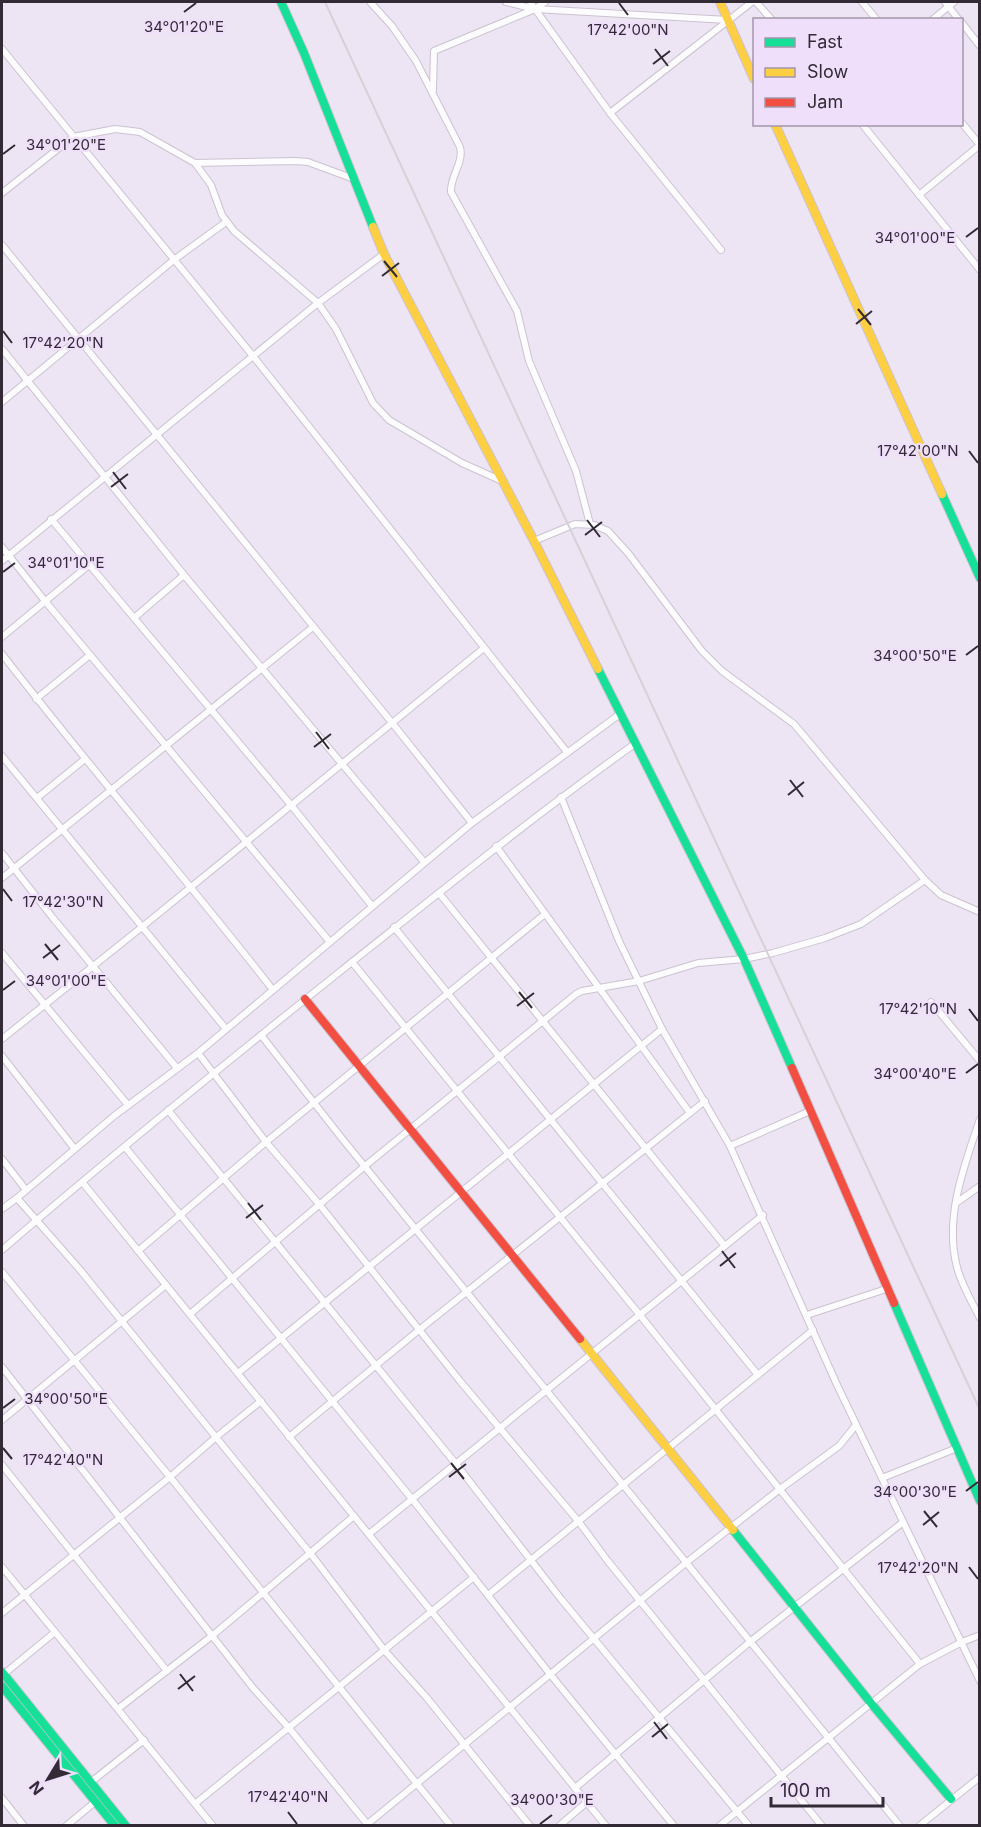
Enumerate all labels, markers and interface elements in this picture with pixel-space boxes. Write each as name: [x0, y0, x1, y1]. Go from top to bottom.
text: 34°01'20"E: [144, 17, 224, 36]
legend: [753, 18, 963, 126]
text: 17°42'00"N: [587, 20, 669, 39]
text: Fast: [807, 31, 843, 52]
text: Slow: [807, 61, 848, 82]
text: Jam: [807, 91, 843, 112]
text: 34°01'20"E: [26, 135, 106, 154]
text: 34°01'00"E: [875, 228, 955, 247]
text: 17°42'20"N: [23, 333, 103, 352]
text: 17°42'00"N: [877, 441, 959, 460]
text: 34°01'10"E: [27, 553, 105, 572]
text: 34°00'50"E: [873, 646, 957, 665]
text: 17°42'30"N: [22, 892, 104, 911]
text: 34°01'00"E: [26, 971, 106, 990]
text: 17°42'10"N: [879, 999, 957, 1018]
text: 34°00'40"E: [873, 1064, 957, 1083]
text: 34°00'50"E: [24, 1389, 108, 1408]
text: 17°42'40"N: [23, 1450, 103, 1469]
text: 34°00'30"E: [873, 1482, 957, 1501]
text: 17°42'20"N: [878, 1558, 958, 1577]
north arrow: [18, 1749, 78, 1809]
scale bar: [771, 1770, 884, 1808]
text: N: [25, 1777, 48, 1799]
text: 100 m: [780, 1780, 831, 1801]
text: 17°42'40"N: [248, 1787, 328, 1806]
text: 34°00'30"E: [510, 1790, 594, 1809]

